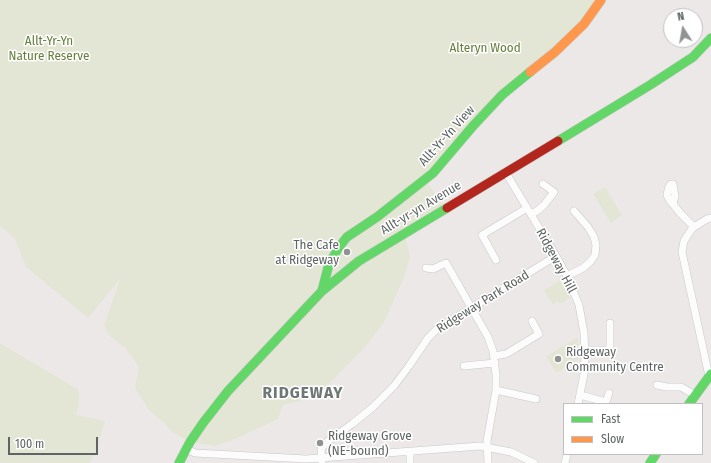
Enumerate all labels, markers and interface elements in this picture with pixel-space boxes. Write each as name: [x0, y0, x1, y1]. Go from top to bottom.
north arrow: [663, 8, 703, 48]
text: N: [676, 10, 685, 24]
park label: Allt-Yr-Yn Nature Reserve: [9, 33, 89, 64]
park label: Alteryn Wood: [449, 40, 521, 56]
street label: Allt-Yr-Yn View: [416, 102, 478, 170]
street label: Allt-yr-yn Avenue: [378, 178, 464, 238]
street label: Ridgeway Hill: [532, 226, 580, 296]
place label: The Cafe at Ridgeway: [275, 237, 339, 268]
marker: The Cafe at Ridgeway: [342, 247, 352, 257]
street label: Ridgeway Park Road: [434, 267, 532, 337]
place label: Ridgeway Community Centre: [566, 344, 664, 375]
marker: Ridgeway Community Centre: [553, 354, 563, 364]
district label: RIDGEWAY: [263, 383, 343, 403]
legend: [563, 403, 703, 455]
text: Fast: [601, 412, 620, 426]
place label: Ridgeway Grove (NE-bound): [328, 428, 412, 459]
scale bar: [10, 429, 100, 455]
text: Slow: [601, 432, 624, 446]
text: 100 m: [15, 437, 44, 451]
marker: Ridgeway Grove (NE-bound): [315, 438, 325, 448]

